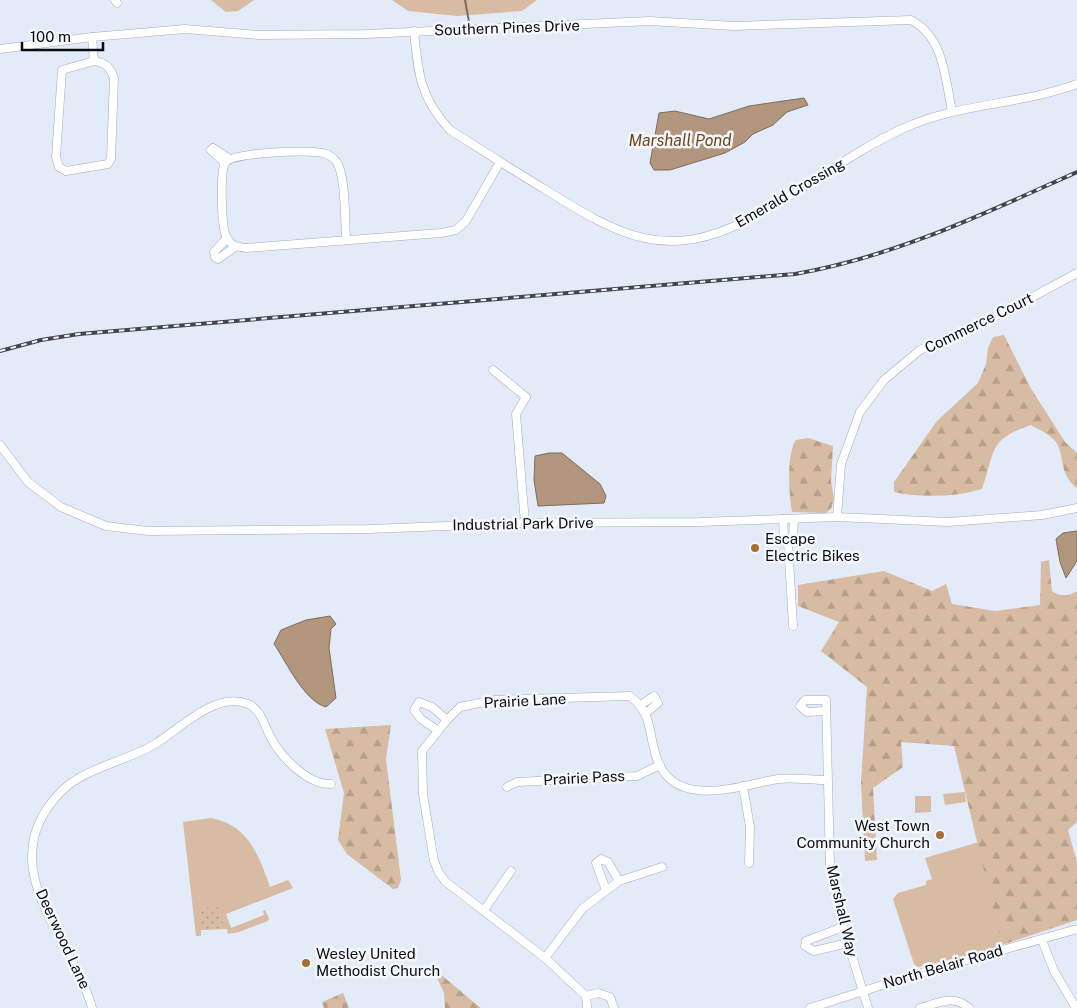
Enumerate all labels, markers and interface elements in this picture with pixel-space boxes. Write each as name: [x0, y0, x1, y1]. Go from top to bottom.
street label: Southern Pines Drive: [434, 16, 580, 39]
scale bar: [22, 20, 104, 52]
text: 100 m: [30, 28, 71, 45]
water label: Marshall Pond: [628, 131, 732, 150]
street label: Emerald Crossing: [732, 155, 847, 231]
street label: Commerce Court: [922, 289, 1036, 356]
street label: Industrial Park Drive: [452, 514, 594, 533]
place label: Escape Electric Bikes: [765, 530, 860, 564]
marker: Escape Electric Bikes: [749, 542, 761, 554]
street label: Prairie Lane: [483, 690, 567, 711]
street label: Prairie Pass: [543, 767, 625, 788]
place label: West Town Community Church: [796, 817, 930, 851]
marker: West Town Community Church: [934, 829, 946, 841]
street label: Marshall Way: [824, 863, 861, 958]
street label: Deerwood Lane: [33, 886, 94, 992]
street label: North Belair Road: [881, 941, 1005, 992]
place label: Wesley United Methodist Church: [316, 945, 440, 979]
marker: Wesley United Methodist Church: [300, 957, 312, 969]

